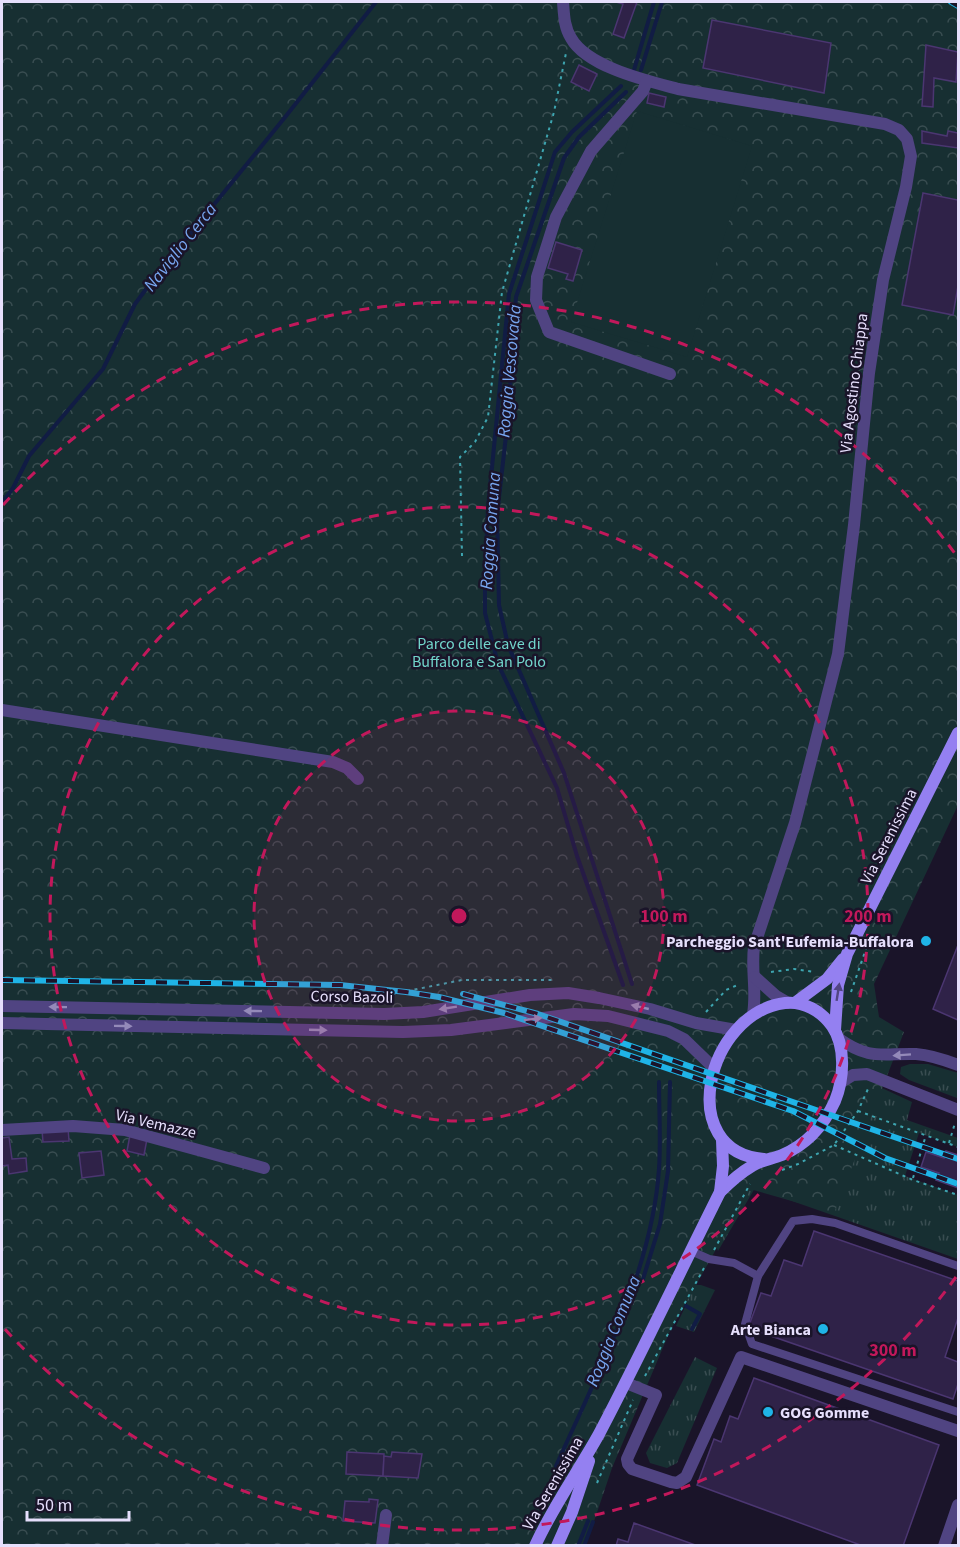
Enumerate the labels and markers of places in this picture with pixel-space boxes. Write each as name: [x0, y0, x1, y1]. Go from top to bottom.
centre of rings: [449, 906, 469, 926]
place label: Parcheggio Sant'Eufemia-Buffalora: [666, 931, 914, 953]
marker: Parcheggio Sant'Eufemia-Buffalora: [919, 934, 933, 948]
place label: Arte Bianca: [730, 1319, 811, 1341]
marker: Arte Bianca: [816, 1322, 830, 1336]
place label: GOG Gomme: [780, 1402, 869, 1424]
marker: GOG Gomme: [761, 1405, 775, 1419]

